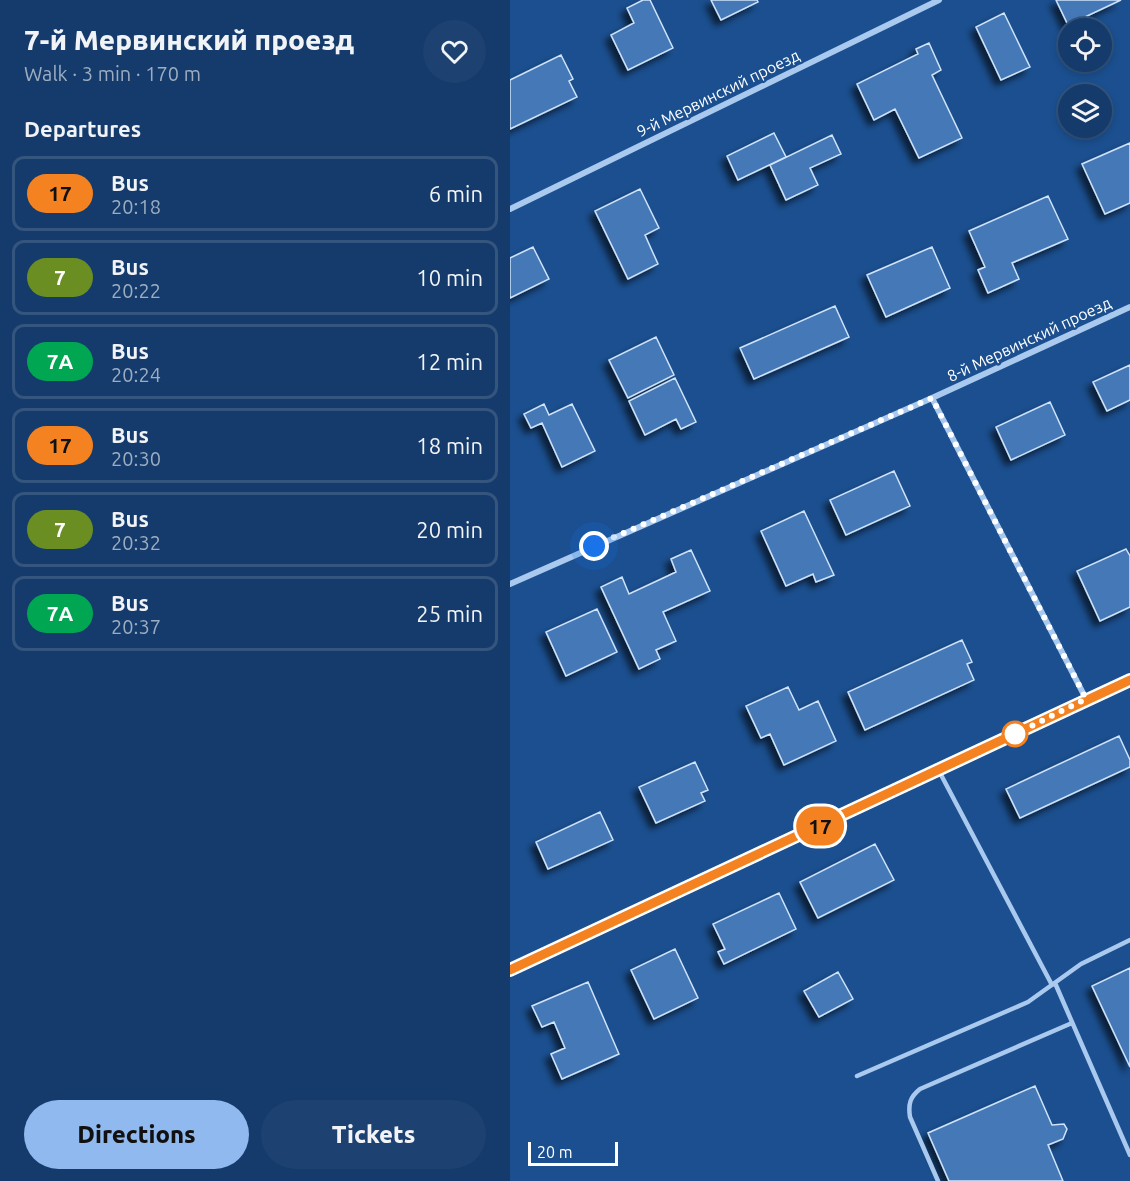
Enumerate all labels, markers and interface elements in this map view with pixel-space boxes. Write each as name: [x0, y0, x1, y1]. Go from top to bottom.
map controls: [1058, 18, 1112, 138]
button: locate: [1058, 18, 1112, 72]
button: heart: [423, 20, 486, 83]
text: 7-й Мервинский проезд: [24, 24, 354, 55]
street label: 9-й Мервинский проезд: [634, 46, 802, 140]
text: Walk · 3 min · 170 m: [24, 62, 201, 85]
button: layers: [1058, 84, 1112, 138]
text: Departures: [24, 116, 141, 141]
text: Bus: [111, 170, 149, 195]
text: 17: [48, 181, 72, 205]
text: 6 min: [429, 181, 483, 206]
text: 20:18: [111, 195, 161, 218]
text: Bus: [111, 254, 149, 279]
text: 7: [54, 265, 66, 289]
text: 10 min: [416, 265, 483, 290]
text: 20:22: [111, 279, 161, 302]
street label: 8-й Мервинский проезд: [944, 293, 1114, 385]
text: Bus: [111, 338, 149, 363]
text: 7А: [47, 349, 73, 373]
text: 12 min: [416, 349, 483, 374]
text: 20:24: [111, 363, 161, 386]
text: Bus: [111, 422, 149, 447]
text: 17: [48, 433, 72, 457]
text: 18 min: [416, 433, 483, 458]
text: 20:30: [111, 447, 161, 470]
text: Bus: [111, 506, 149, 531]
text: 7: [54, 517, 66, 541]
text: 20 min: [416, 517, 483, 542]
text: 20:32: [111, 531, 161, 554]
your location: [579, 531, 609, 561]
text: Bus: [111, 590, 149, 615]
text: 7А: [47, 601, 73, 625]
text: 25 min: [416, 601, 483, 626]
text: 20:37: [111, 615, 161, 638]
unlabelled marker: [1002, 721, 1028, 747]
line badge: 17: [793, 806, 847, 846]
text: 17: [808, 814, 832, 838]
button: Directions: [24, 1100, 249, 1169]
button: Tickets: [261, 1100, 486, 1169]
scale bar: [528, 1139, 618, 1166]
text: 20 m: [537, 1143, 573, 1161]

